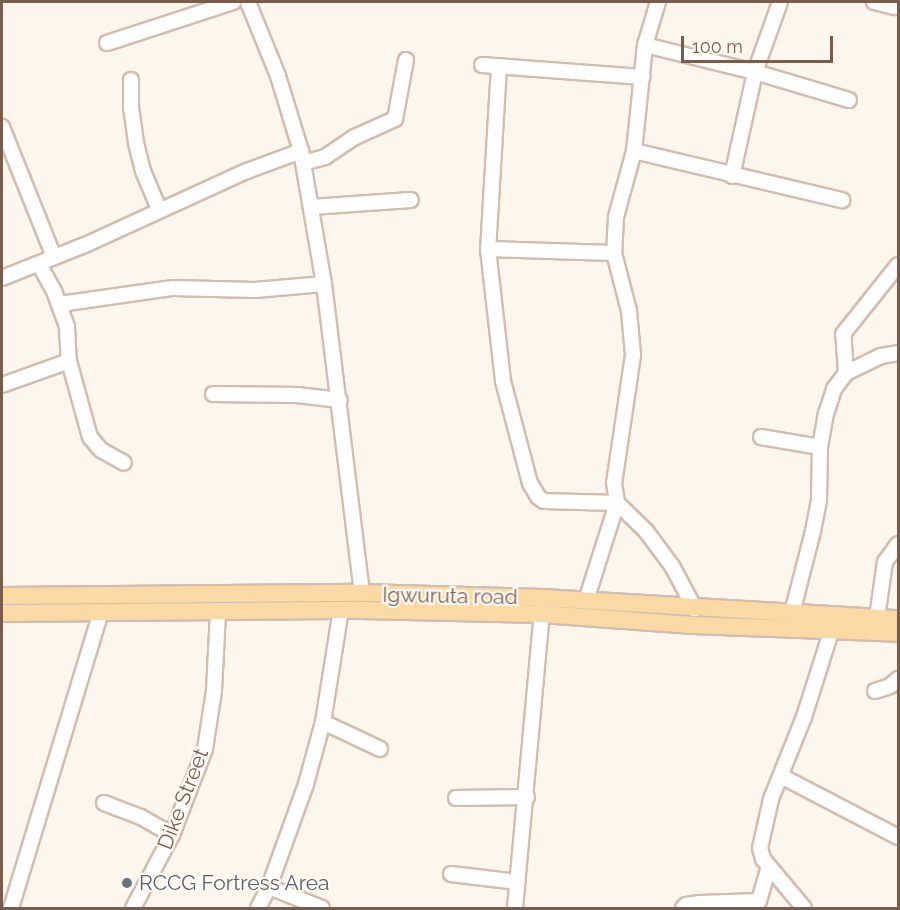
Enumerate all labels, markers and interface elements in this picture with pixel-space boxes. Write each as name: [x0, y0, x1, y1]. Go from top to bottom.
scale bar: [684, 24, 836, 62]
text: 100 m: [692, 36, 743, 57]
street label: Igwuruta road: [382, 582, 518, 610]
street label: Dike Street: [152, 745, 214, 853]
place label: RCCG Fortress Area: [139, 870, 330, 896]
marker: RCCG Fortress Area: [120, 876, 134, 890]

